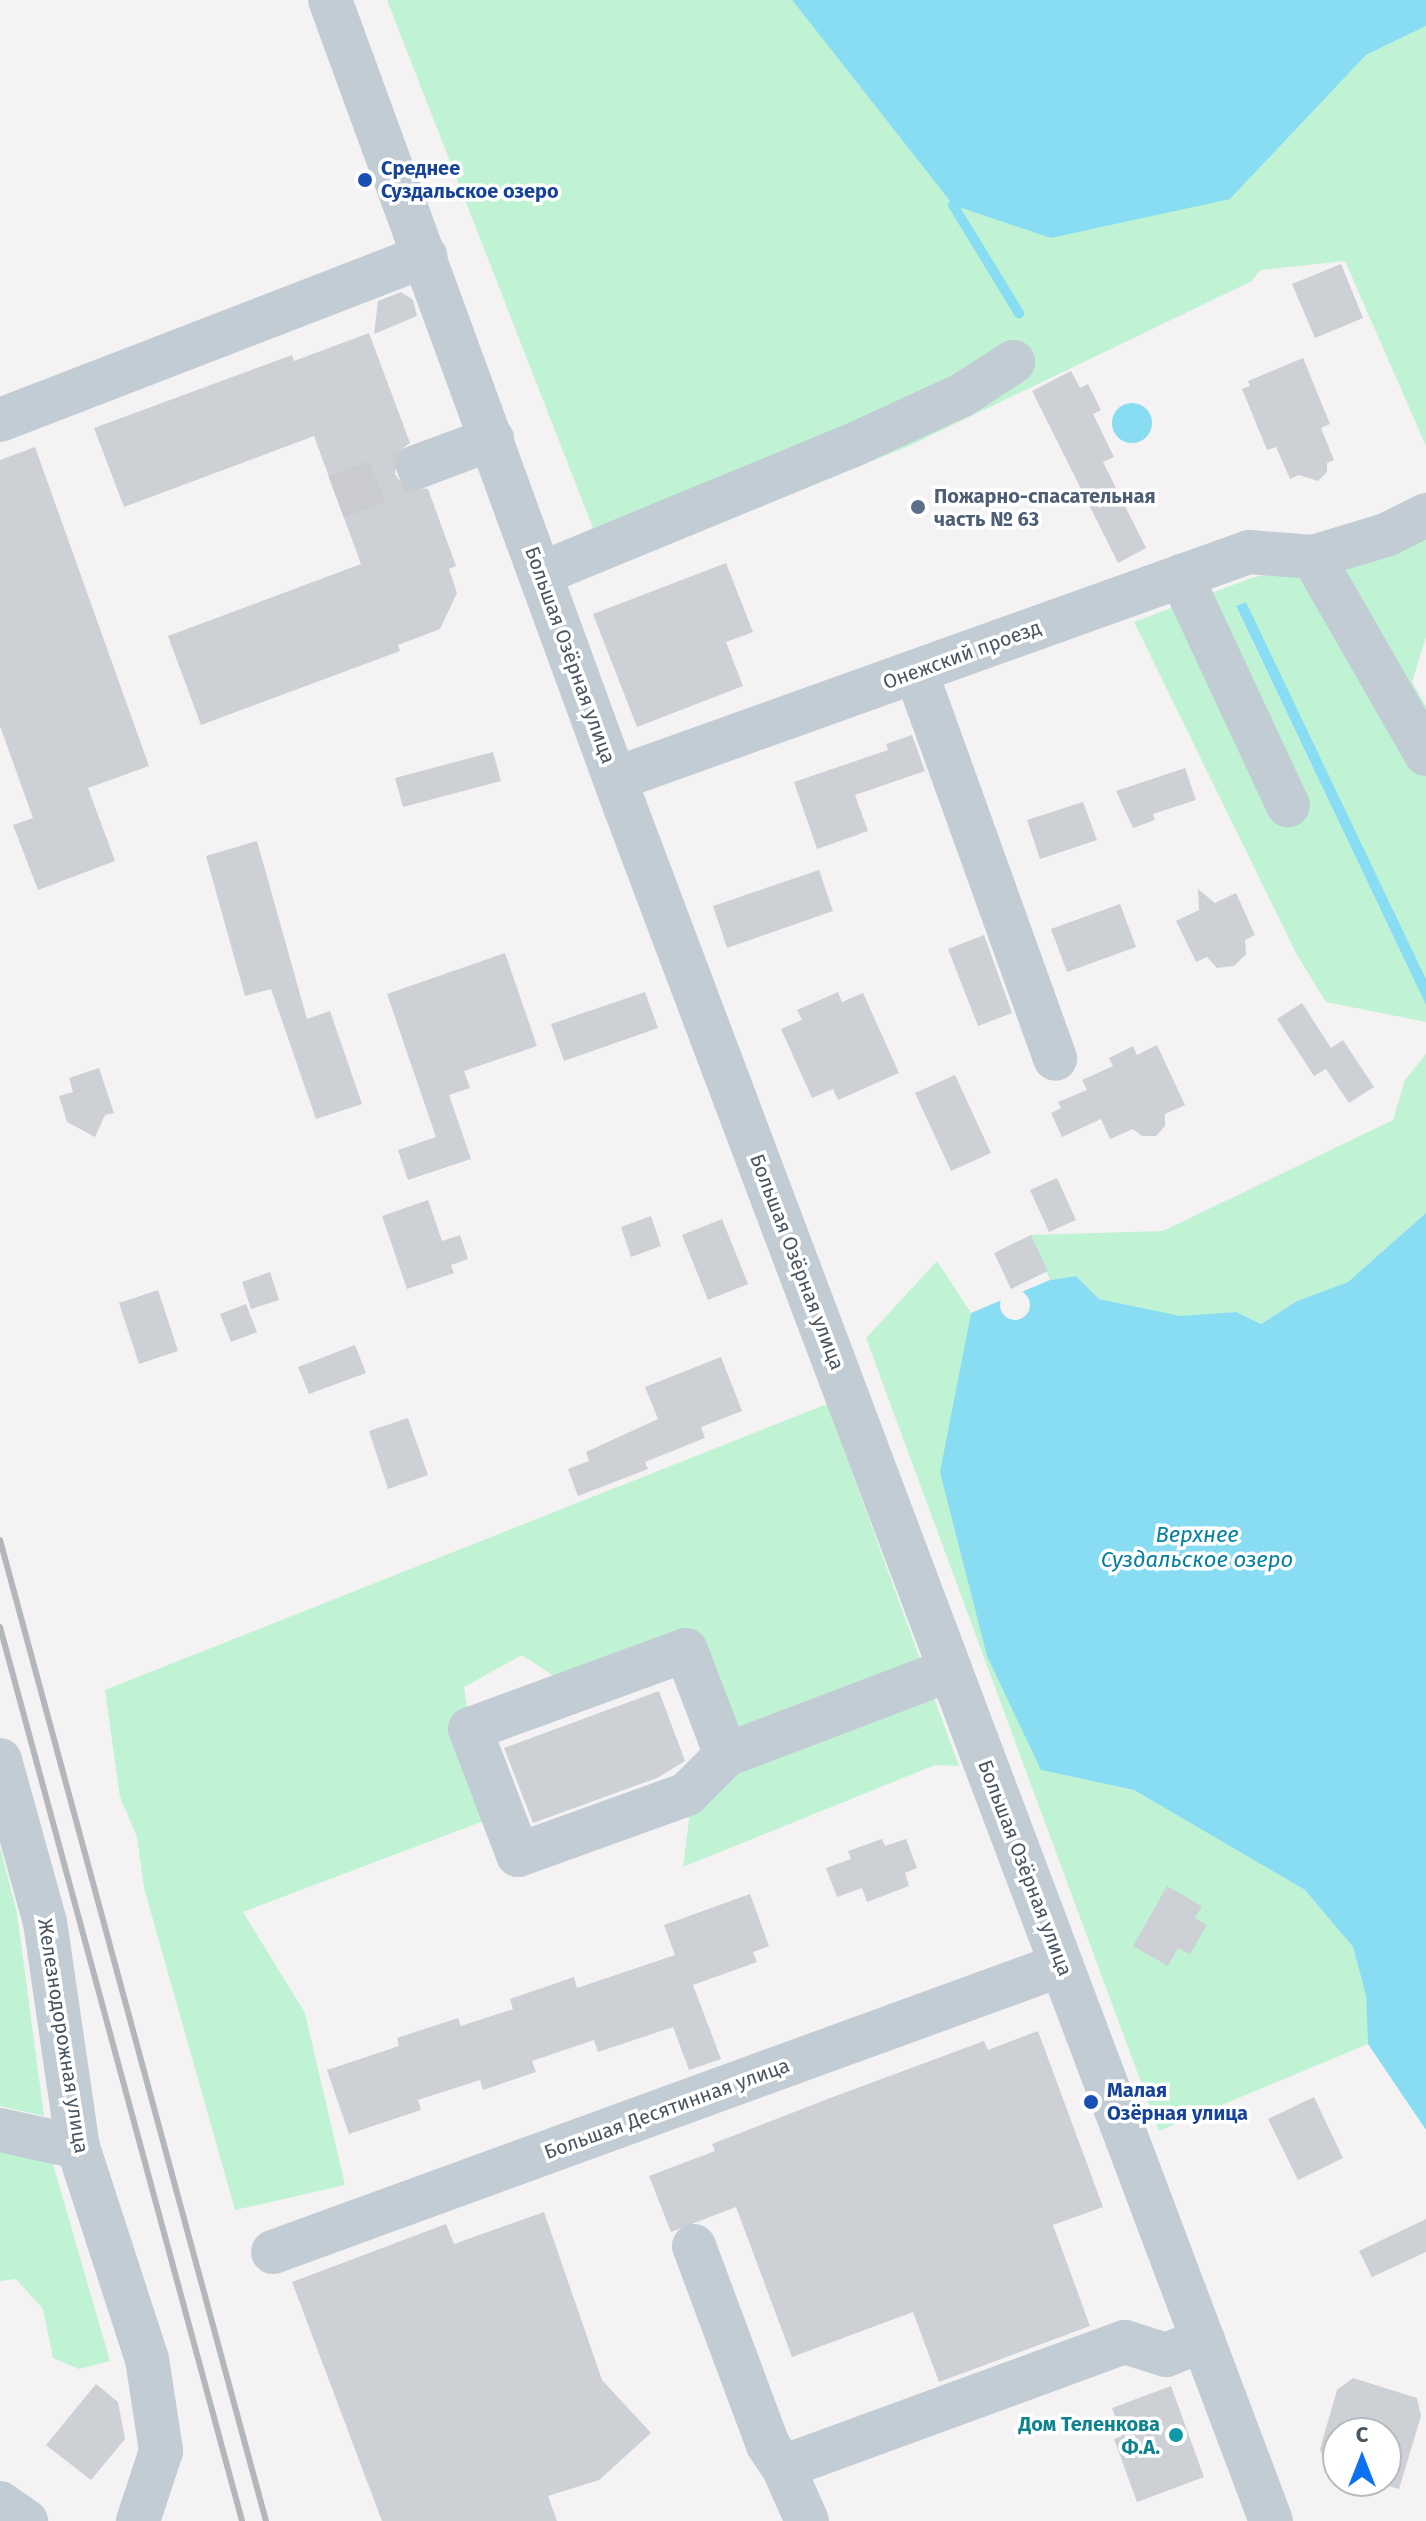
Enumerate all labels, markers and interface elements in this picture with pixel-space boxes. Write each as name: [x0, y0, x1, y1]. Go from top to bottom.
place label: Среднее Суздальское озеро: [381, 156, 559, 203]
marker: Среднее Суздальское озеро: [356, 171, 374, 189]
place label: Пожарно-спасательная часть № 63: [934, 484, 1156, 531]
marker: Пожарно-спасательная часть № 63: [909, 498, 927, 516]
street label: Большая Озёрная улица: [520, 543, 620, 767]
street label: Онежский проезд: [880, 615, 1044, 695]
street label: Большая Озёрная улица: [745, 1151, 849, 1373]
water label: Верхнее Суздальское озеро: [1101, 1521, 1293, 1572]
street label: Большая Озёрная улица: [973, 1757, 1077, 1979]
street label: Железнодорожная улица: [33, 1917, 93, 2155]
street label: Большая Десятинная улица: [541, 2053, 793, 2165]
place label: Малая Озёрная улица: [1107, 2078, 1248, 2125]
marker: Малая Озёрная улица: [1082, 2093, 1100, 2111]
place label: Дом Теленкова Ф.А.: [1019, 2412, 1160, 2459]
north arrow: [1322, 2417, 1402, 2497]
text: С: [1356, 2421, 1368, 2448]
marker: Дом Теленкова Ф.А.: [1167, 2426, 1185, 2444]

